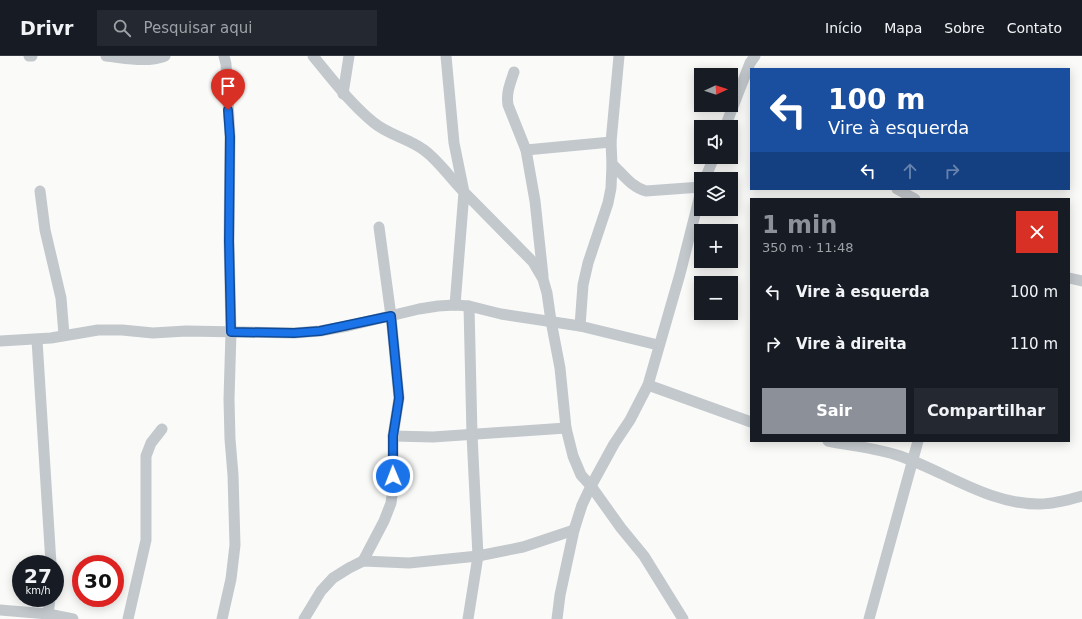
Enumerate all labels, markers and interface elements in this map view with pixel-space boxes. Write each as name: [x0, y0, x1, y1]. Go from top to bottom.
search box: [97, 10, 377, 46]
text: Drivr: [20, 17, 73, 39]
icon: search: [111, 17, 133, 39]
text: Pesquisar aqui: [143, 19, 253, 37]
text: Início: [825, 20, 862, 36]
text: Mapa: [884, 20, 922, 36]
text: Sobre: [944, 20, 985, 36]
text: Contato: [1007, 20, 1062, 36]
north arrow: [694, 68, 738, 112]
map controls: [694, 68, 738, 320]
pin: [211, 69, 245, 110]
icon: arrive: [217, 75, 239, 97]
text: 100 m: [828, 83, 925, 116]
icon: left: [762, 84, 814, 136]
text: Vire à esquerda: [828, 117, 969, 138]
button: sound: [694, 120, 738, 164]
icon: left: [857, 160, 879, 182]
icon: ahead: [899, 160, 921, 182]
icon: right: [941, 160, 963, 182]
button: layers: [694, 172, 738, 216]
text: 1 min: [762, 211, 837, 239]
button: close: [1016, 211, 1058, 253]
button: +: [694, 224, 738, 268]
text: 350 m · 11:48: [762, 240, 853, 255]
button: −: [694, 276, 738, 320]
icon: left: [762, 281, 784, 303]
text: Vire à esquerda: [796, 283, 930, 301]
text: 100 m: [1010, 283, 1058, 301]
icon: right: [762, 333, 784, 355]
text: Vire à direita: [796, 335, 907, 353]
text: 110 m: [1010, 335, 1058, 353]
button: Sair: [762, 388, 906, 434]
button: Compartilhar: [914, 388, 1058, 434]
position arrow: [372, 455, 414, 497]
speed limit sign: 30: [72, 555, 124, 607]
text: 27: [24, 564, 52, 588]
text: km/h: [25, 585, 51, 596]

